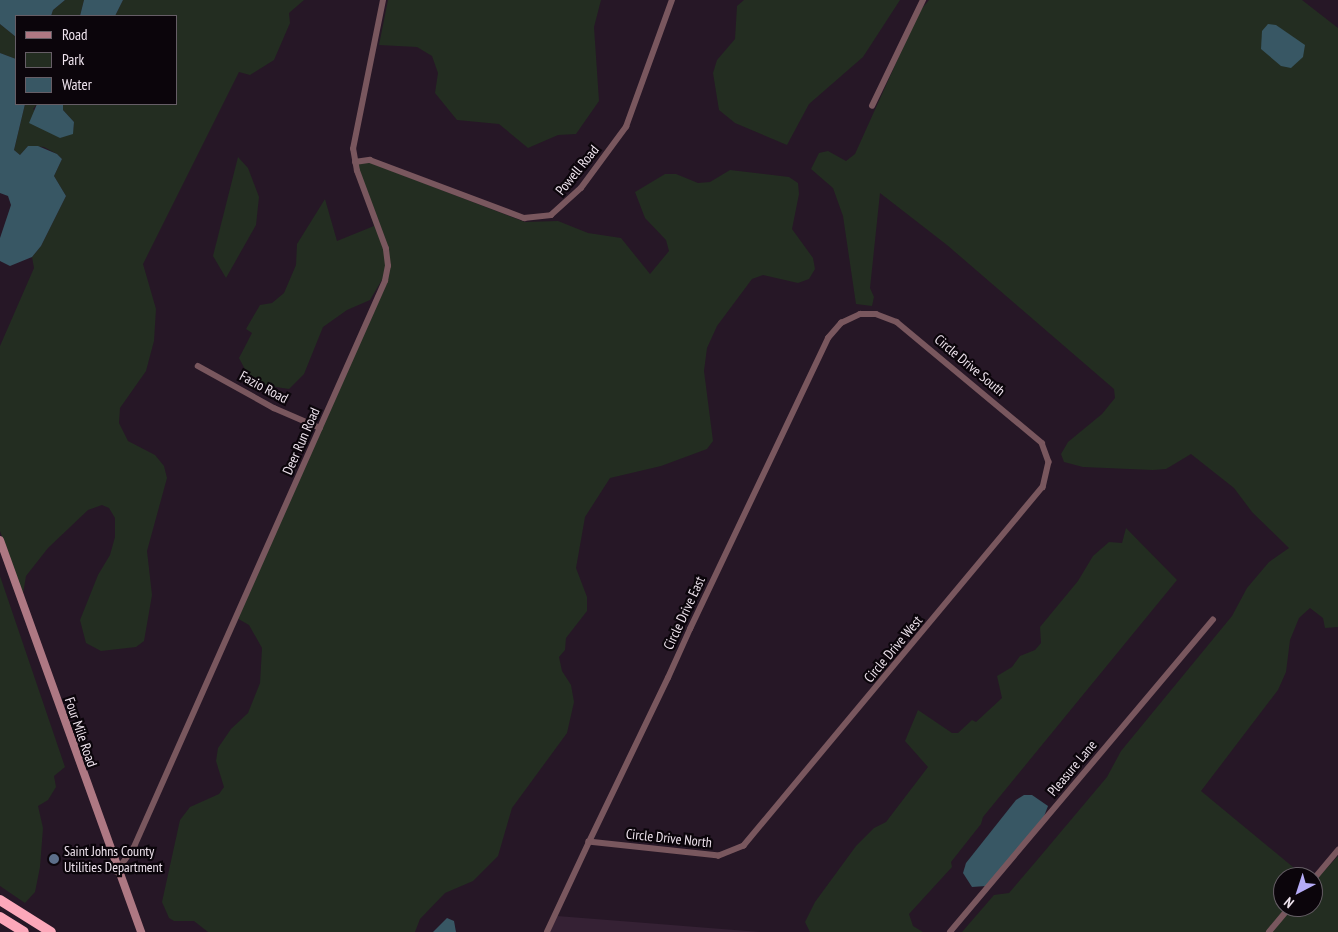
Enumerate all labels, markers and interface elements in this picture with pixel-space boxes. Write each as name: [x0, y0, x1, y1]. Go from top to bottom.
legend: [15, 15, 178, 105]
text: Road: [62, 25, 88, 44]
text: Park: [62, 50, 84, 69]
text: Water: [62, 75, 92, 94]
street label: Powell Road: [552, 142, 602, 198]
street label: Circle Drive South: [931, 331, 1009, 399]
street label: Fazio Road: [237, 367, 291, 407]
street label: Deer Run Road: [279, 405, 323, 477]
street label: Circle Drive East: [660, 574, 708, 652]
street label: Circle Drive West: [860, 612, 926, 686]
street label: Four Mile Road: [61, 695, 101, 769]
street label: Pleasure Lane: [1044, 737, 1100, 799]
street label: Circle Drive North: [625, 825, 713, 851]
place label: Saint Johns County Utilities Department: [64, 843, 163, 876]
marker: Saint Johns County Utilities Department: [48, 853, 60, 865]
north arrow: [1273, 867, 1323, 917]
text: N: [1280, 893, 1298, 912]

